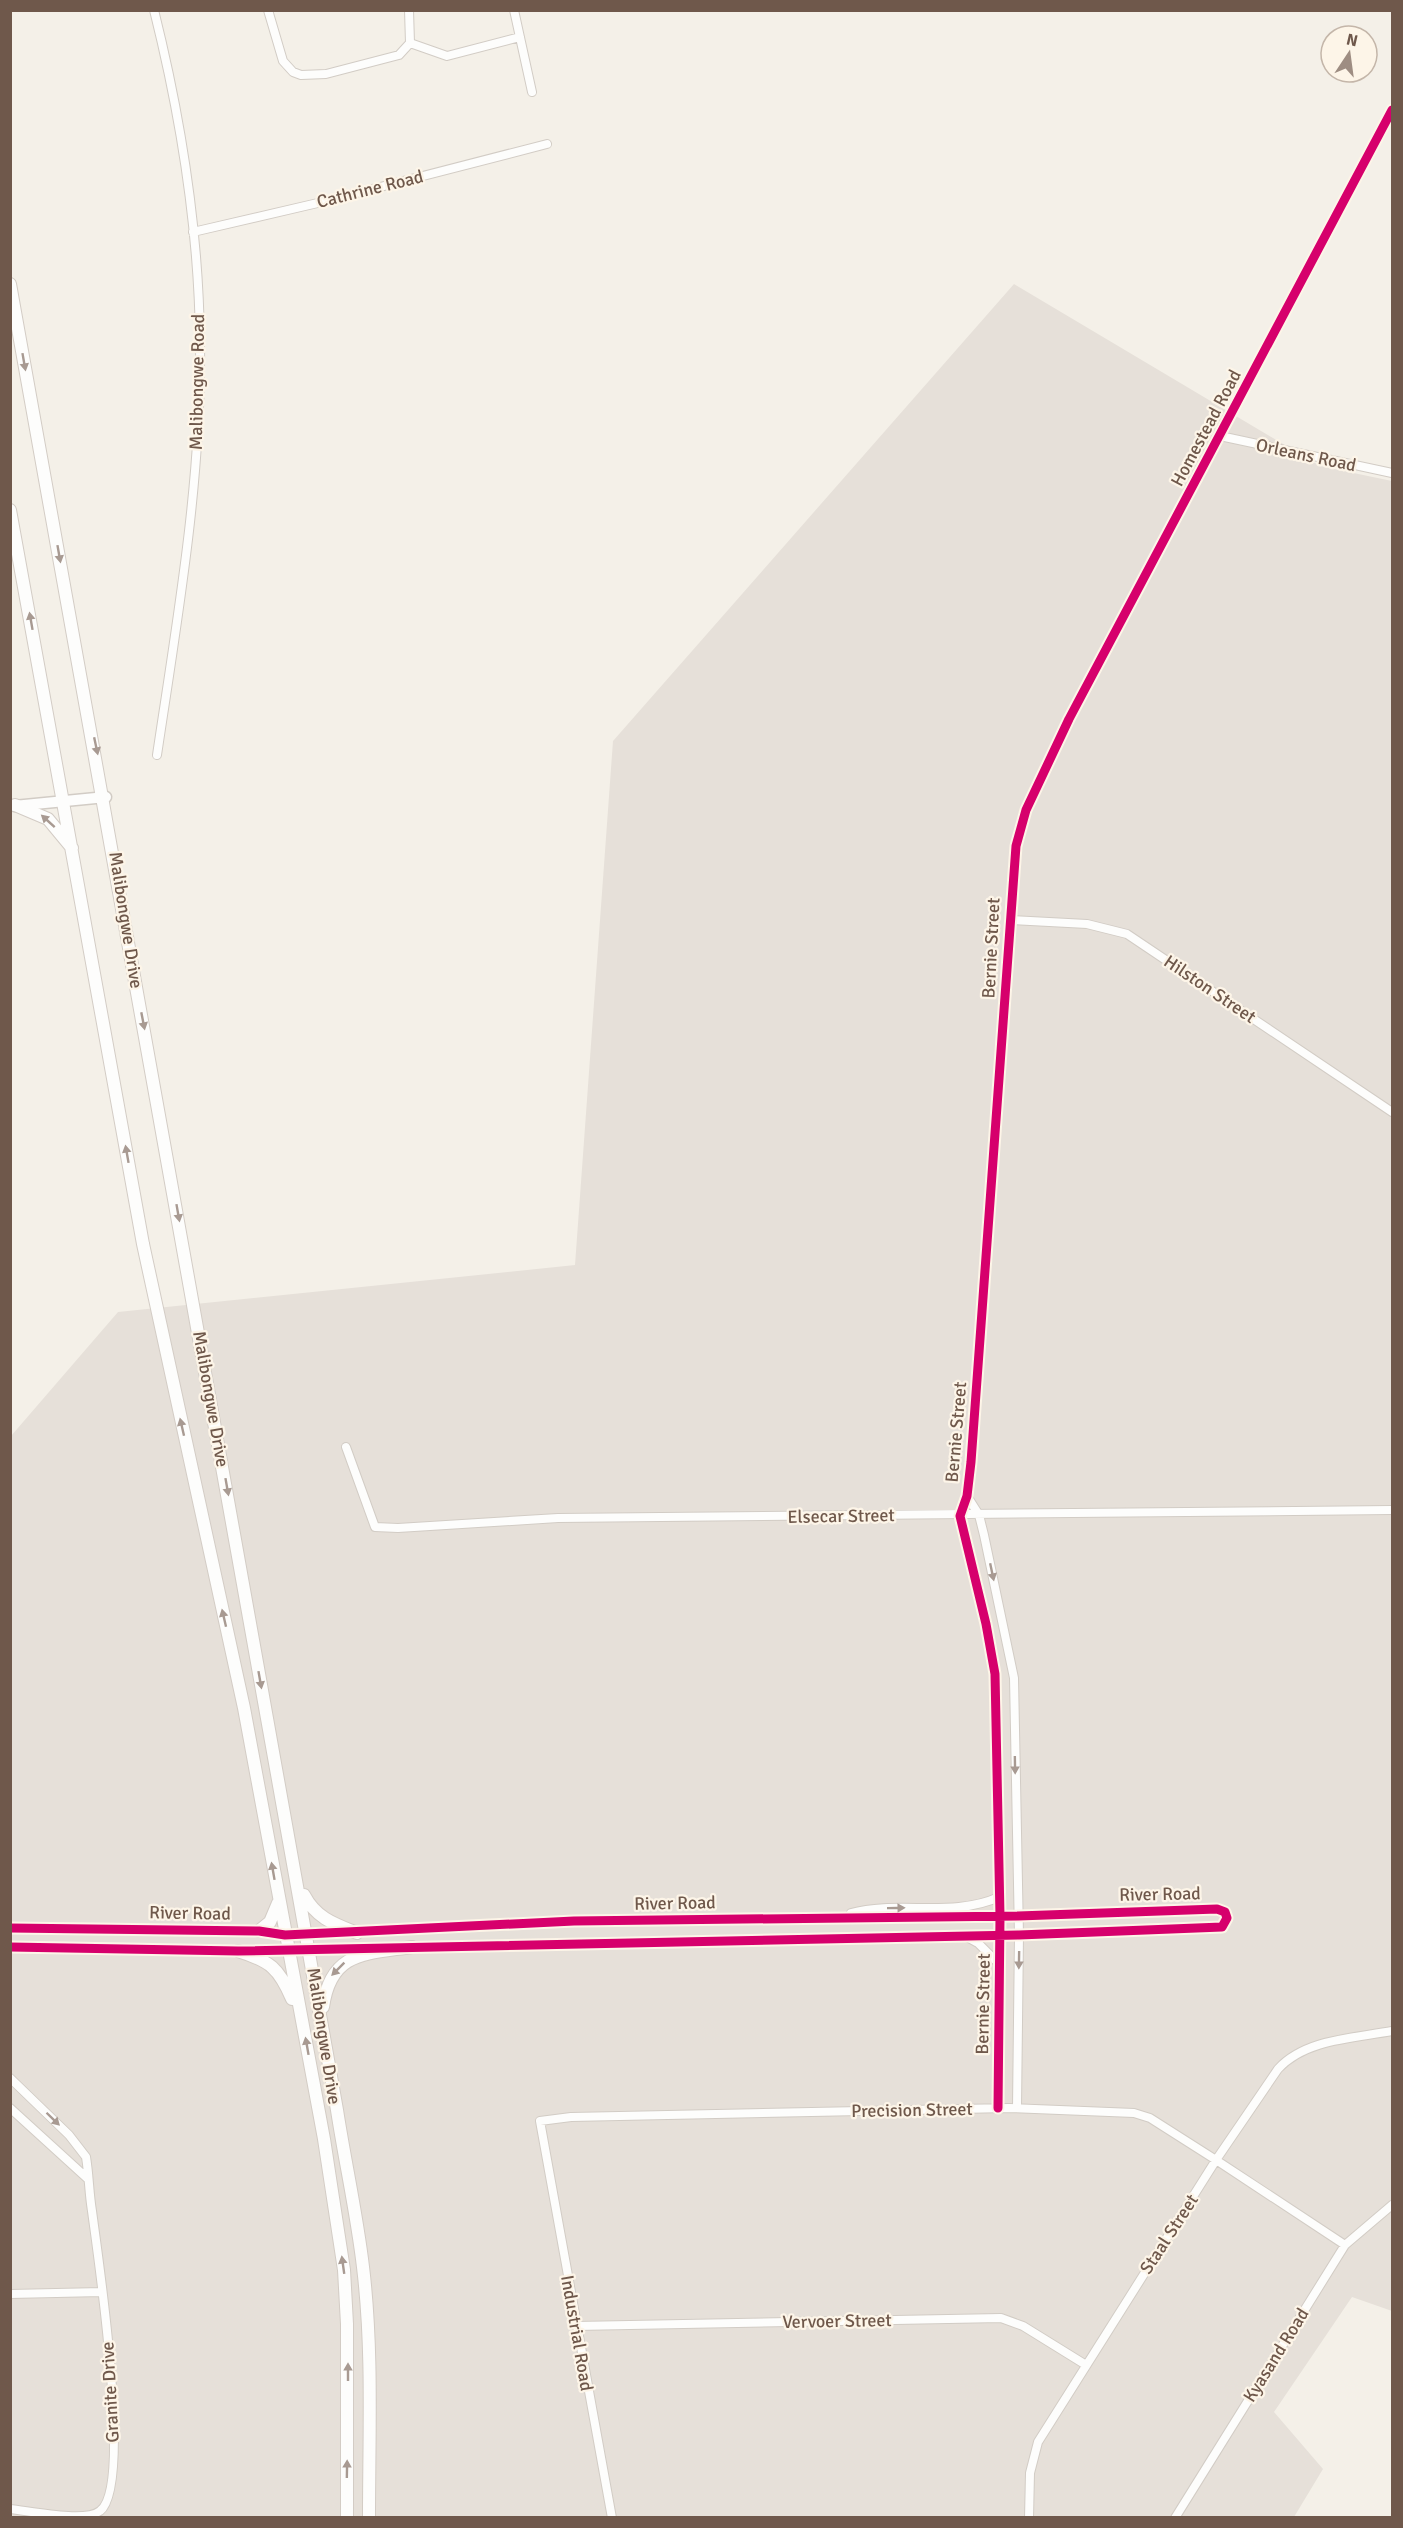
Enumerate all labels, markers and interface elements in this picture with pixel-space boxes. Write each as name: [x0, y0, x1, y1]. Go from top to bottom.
north arrow: [1319, 24, 1379, 84]
text: N: [1344, 29, 1360, 51]
street label: Cathrine Road: [315, 165, 425, 213]
street label: Malibongwe Road: [185, 314, 209, 450]
one-way arrow: [20, 353, 29, 372]
street label: Homestead Road: [1166, 366, 1246, 490]
street label: Orleans Road: [1254, 434, 1358, 476]
one-way arrow: [55, 545, 64, 564]
one-way arrow: [26, 611, 35, 630]
one-way arrow: [92, 736, 101, 755]
one-way arrow: [41, 815, 56, 828]
street label: Malibongwe Drive: [104, 850, 148, 990]
street label: Bernie Street: [977, 897, 1005, 999]
street label: Hilston Street: [1160, 950, 1260, 1028]
one-way arrow: [139, 1012, 148, 1031]
one-way arrow: [122, 1144, 131, 1163]
one-way arrow: [174, 1203, 183, 1222]
street label: Malibongwe Drive: [188, 1329, 234, 1469]
street label: Bernie Street: [941, 1381, 971, 1483]
one-way arrow: [177, 1418, 187, 1436]
one-way arrow: [223, 1478, 232, 1497]
street label: Elsecar Street: [787, 1504, 895, 1528]
one-way arrow: [988, 1563, 997, 1582]
one-way arrow: [218, 1608, 228, 1627]
one-way arrow: [256, 1670, 265, 1689]
one-way arrow: [1010, 1756, 1020, 1775]
one-way arrow: [268, 1861, 277, 1880]
street label: River Road: [1119, 1882, 1201, 1906]
street label: River Road: [634, 1891, 716, 1915]
street label: River Road: [149, 1901, 231, 1925]
one-way arrow: [887, 1903, 906, 1912]
one-way arrow: [1014, 1951, 1023, 1970]
street label: Bernie Street: [971, 1953, 995, 2055]
one-way arrow: [331, 1962, 346, 1976]
street label: Malibongwe Drive: [302, 1966, 346, 2106]
one-way arrow: [302, 2036, 311, 2055]
street label: Precision Street: [851, 2098, 973, 2122]
one-way arrow: [45, 2112, 60, 2126]
street label: Staal Street: [1135, 2190, 1203, 2278]
one-way arrow: [338, 2256, 347, 2275]
street label: Industrial Road: [556, 2273, 598, 2393]
street label: Kyasand Road: [1238, 2304, 1314, 2406]
street label: Vervoer Street: [782, 2309, 892, 2333]
street label: Granite Drive: [96, 2341, 124, 2443]
one-way arrow: [343, 2363, 353, 2382]
one-way arrow: [342, 2460, 352, 2479]

